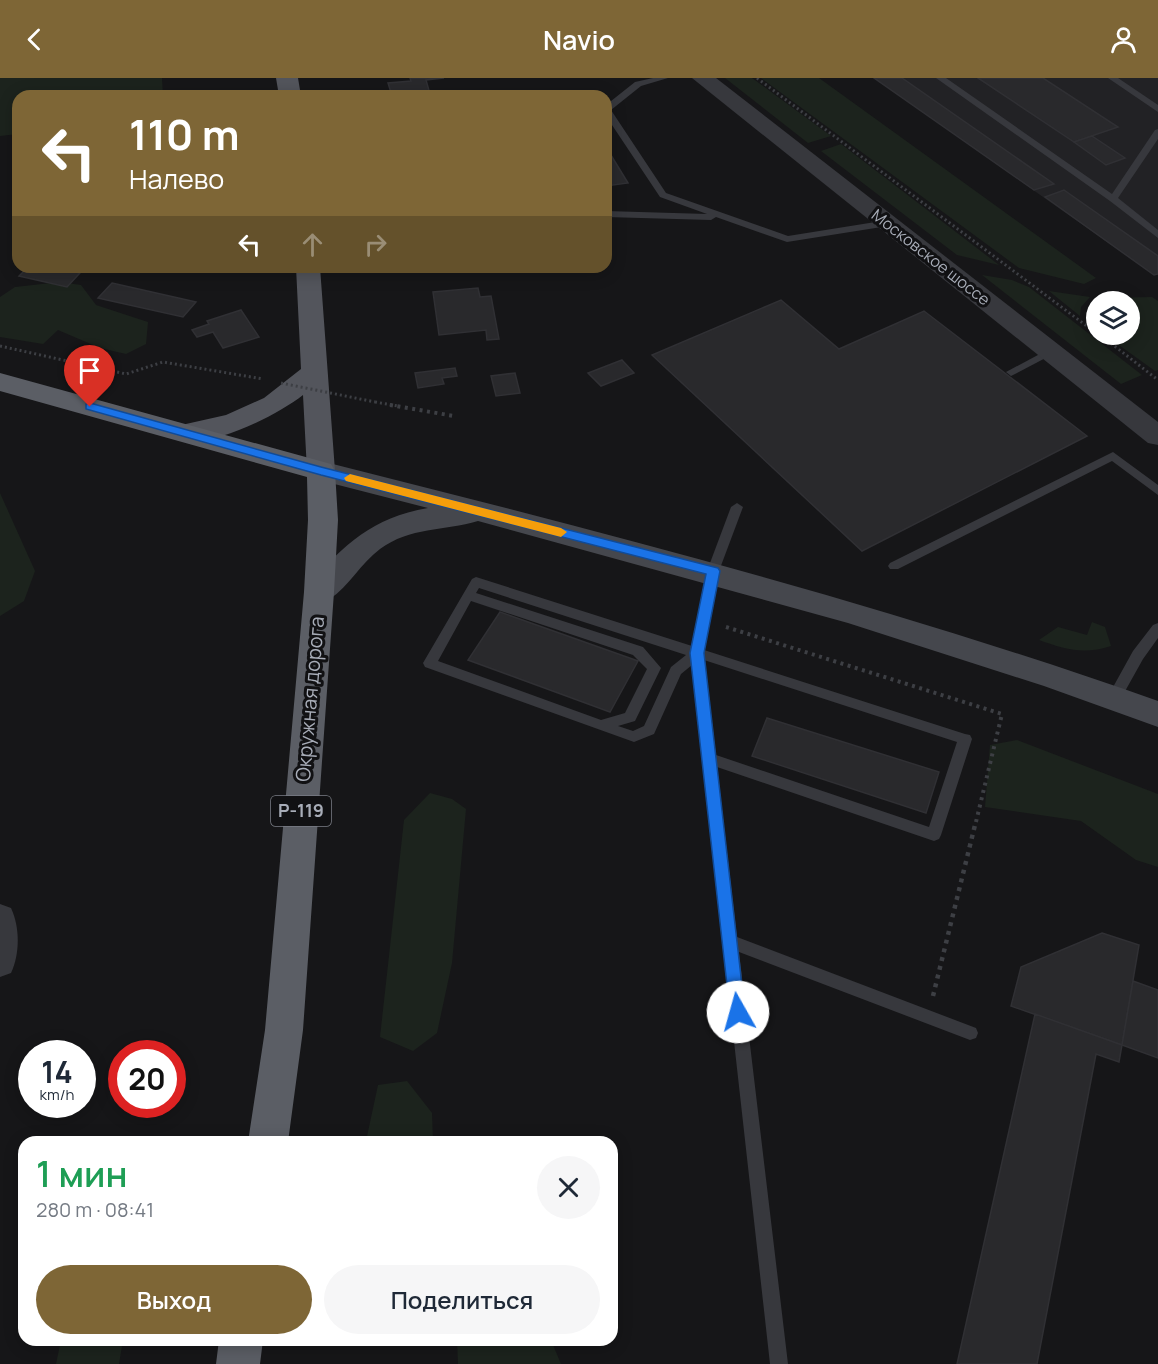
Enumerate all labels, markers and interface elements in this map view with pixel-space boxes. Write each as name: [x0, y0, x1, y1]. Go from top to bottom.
text: Navio: [543, 21, 615, 58]
icon: back: [18, 23, 51, 56]
icon: person: [1107, 23, 1140, 56]
text: 110 m: [129, 105, 240, 163]
icon: left: [30, 114, 108, 192]
text: Налево: [129, 160, 224, 197]
street label: Московское шоссе: [867, 204, 995, 310]
icon: left: [233, 228, 266, 261]
icon: ahead: [296, 228, 329, 261]
icon: right: [359, 228, 392, 261]
map controls: [1086, 291, 1140, 345]
button: layers: [1086, 291, 1140, 345]
pin: [64, 345, 115, 407]
icon: arrive: [73, 354, 106, 387]
street label: Окружная дорога: [289, 615, 330, 783]
road number: Р-119: [271, 796, 331, 826]
position arrow: [706, 980, 770, 1044]
speed limit sign: 20: [108, 1040, 186, 1118]
text: 14: [41, 1051, 73, 1092]
text: km/h: [40, 1084, 74, 1105]
text: 1 мин: [36, 1149, 128, 1198]
button: close: [537, 1156, 600, 1219]
text: 280 m · 08:41: [36, 1196, 154, 1223]
button: Выход: [36, 1265, 312, 1334]
button: Поделиться: [324, 1265, 600, 1334]

